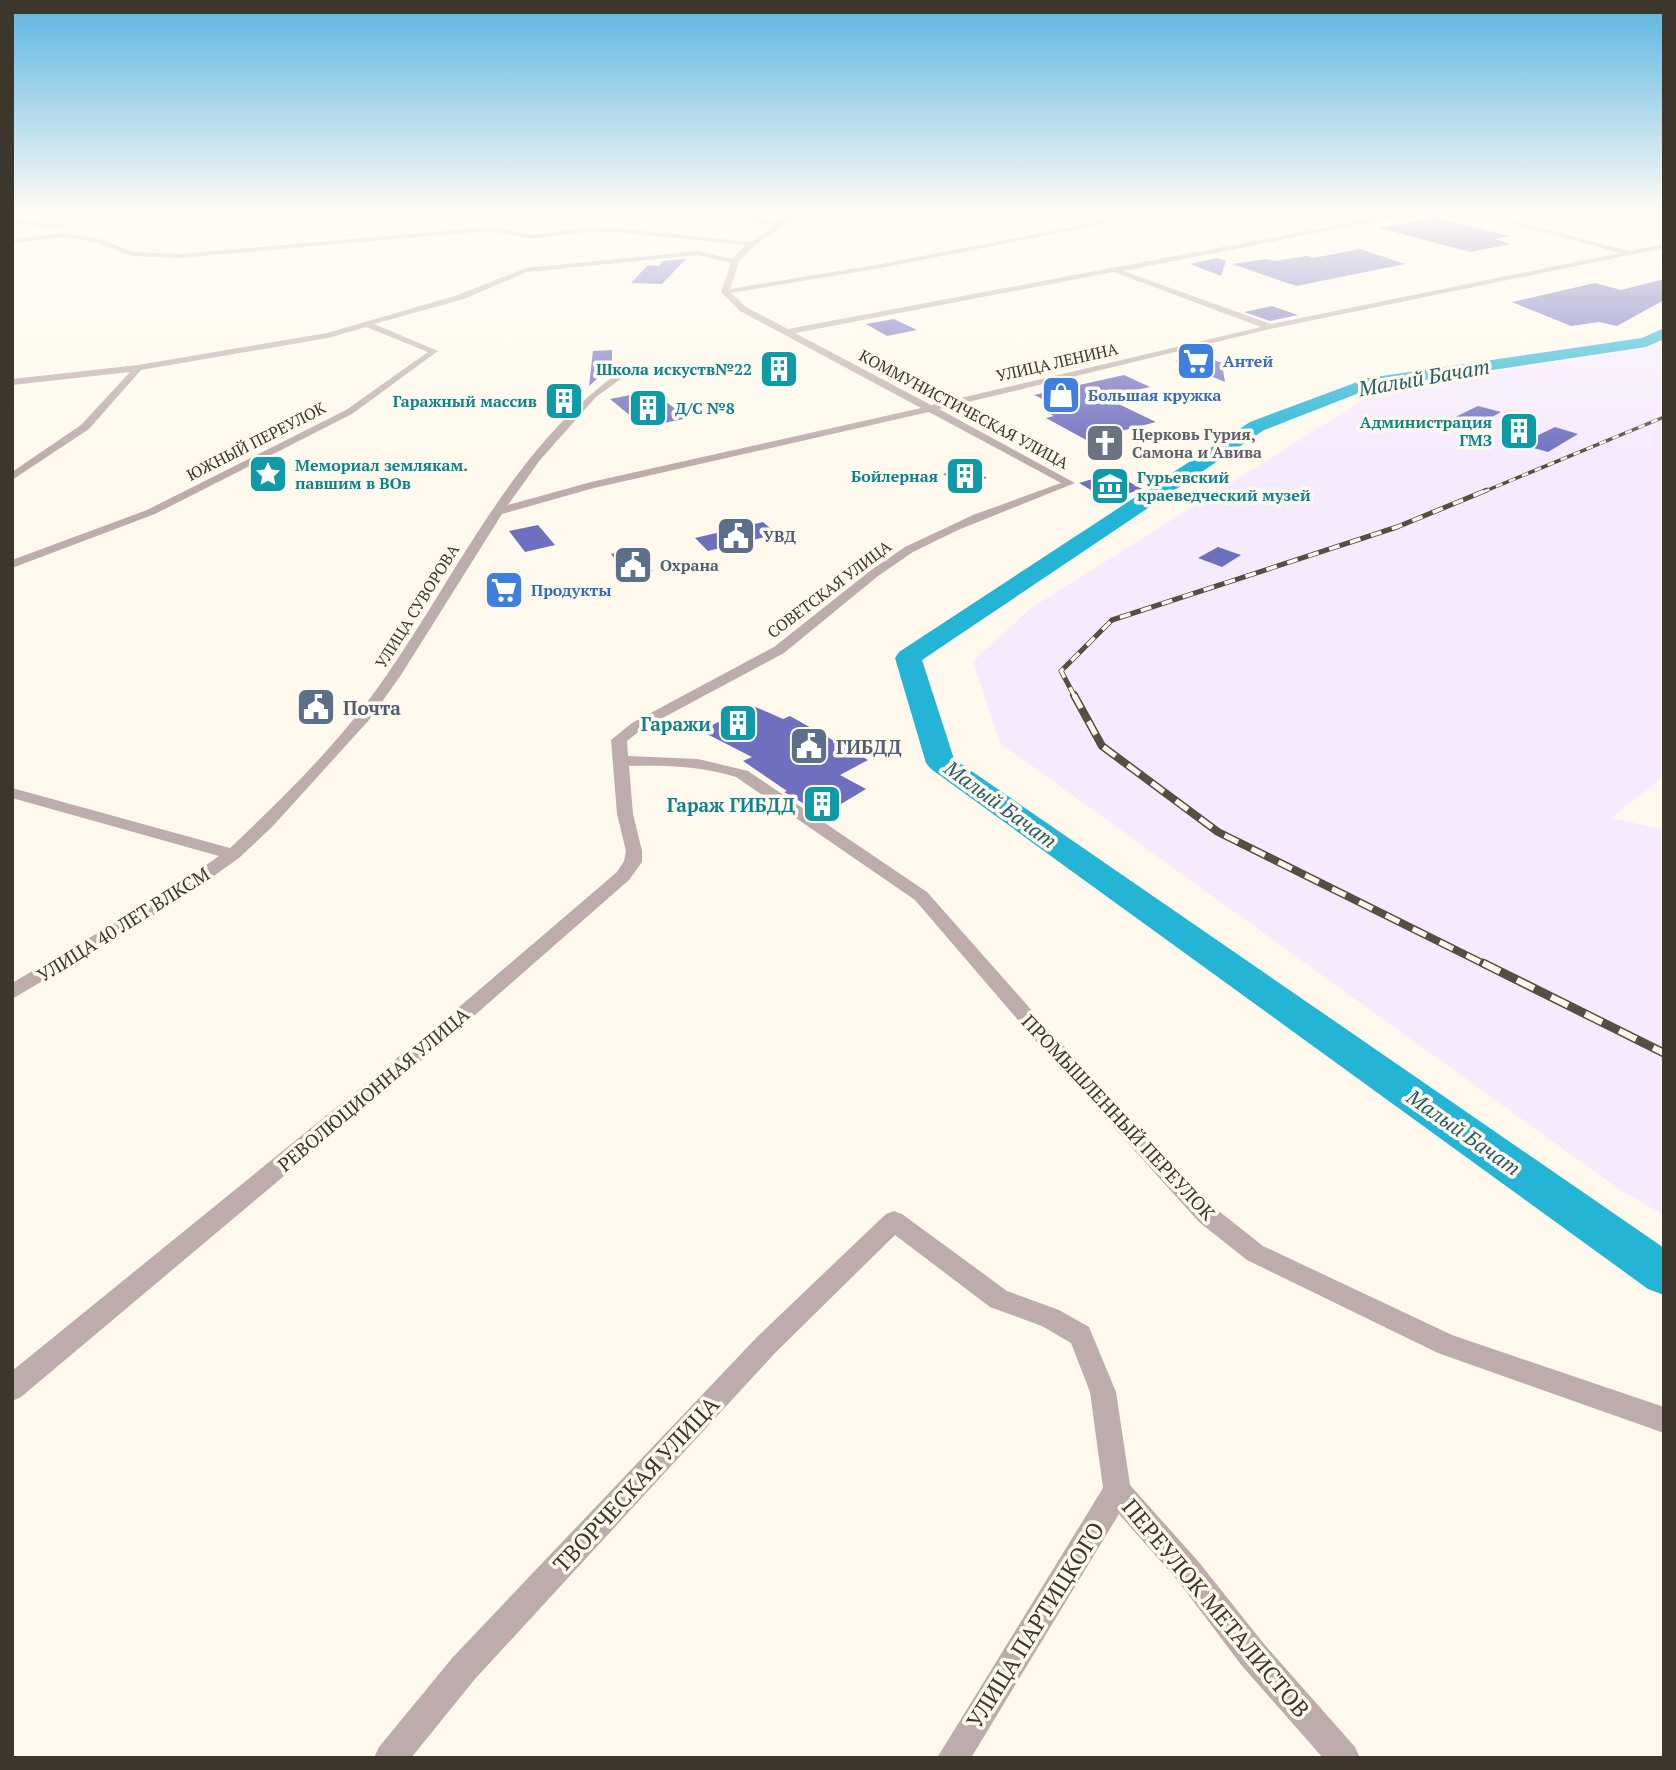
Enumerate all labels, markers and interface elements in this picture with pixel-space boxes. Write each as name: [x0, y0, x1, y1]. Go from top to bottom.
street label: УЛИЦА ЛЕНИНА: [994, 337, 1120, 387]
supermarket icon: Антей: [1175, 340, 1217, 382]
street label: КОММУНИСТИЧЕСКАЯ УЛИЦА: [855, 344, 1073, 474]
building icon: Школа искуств№22: [758, 348, 800, 390]
place label: Антей: [1223, 350, 1273, 372]
water label: Малый Бачат: [1355, 352, 1492, 402]
place label: Школа искуств№22: [596, 358, 752, 380]
shop icon: Большая кружка: [1040, 374, 1082, 416]
building icon: Гаражный массив: [543, 380, 585, 422]
place label: Большая кружка: [1088, 384, 1222, 406]
building icon: Д/С №8: [627, 387, 669, 429]
place label: Гаражный массив: [393, 390, 537, 412]
street label: ЮЖНЫЙ ПЕРЕУЛОК: [183, 396, 330, 486]
place label: Д/С №8: [675, 397, 735, 419]
building icon: Администрация ГМЗ: [1498, 410, 1540, 452]
place label: Администрация ГМЗ: [1360, 411, 1492, 451]
church icon: Церковь Гурия, Самона и Авива: [1084, 422, 1126, 464]
place label: Церковь Гурия, Самона и Авива: [1132, 423, 1262, 463]
place icon: Мемориал землякам. павшим в ВОв: [247, 453, 289, 495]
place label: Мемориал землякам. павшим в ВОв: [295, 454, 468, 494]
building icon: Бойлерная: [944, 455, 986, 497]
place label: Бойлерная: [851, 465, 938, 487]
museum icon: Гурьевский краеведческий музей: [1089, 465, 1131, 507]
place label: Гурьевский краеведческий музей: [1137, 466, 1311, 506]
public building icon: УВД: [715, 515, 757, 557]
place label: УВД: [763, 525, 796, 547]
street label: СОВЕТСКАЯ УЛИЦА: [762, 535, 896, 643]
street label: УЛИЦА СУВОРОВА: [370, 540, 464, 672]
public building icon: Охрана: [612, 544, 654, 586]
place label: Охрана: [660, 554, 719, 576]
supermarket icon: Продукты: [483, 569, 525, 611]
place label: Продукты: [531, 579, 612, 601]
public building icon: Почта: [295, 686, 337, 728]
place label: Почта: [343, 695, 401, 720]
building icon: Гаражи: [717, 702, 759, 744]
place label: Гаражи: [641, 711, 711, 736]
public building icon: ГИБДД: [788, 725, 830, 767]
place label: ГИБДД: [836, 734, 902, 759]
water label: Малый Бачат: [938, 753, 1063, 854]
building icon: Гараж ГИБДД: [801, 783, 843, 825]
place label: Гараж ГИБДД: [667, 792, 795, 817]
street label: УЛИЦА 40 ЛЕТ ВЛКСМ: [32, 861, 214, 987]
street label: РЕВОЛЮЦИОННАЯ УЛИЦА: [272, 1001, 474, 1177]
street label: ПРОМЫШЛЕННЫЙ ПЕРЕУЛОК: [1017, 1009, 1222, 1226]
water label: Малый Бачат: [1401, 1082, 1526, 1182]
street label: ТВОРЧЕСКАЯ УЛИЦА: [546, 1389, 726, 1579]
street label: ПЕРЕУЛОК МЕТАЛИСТОВ: [1115, 1492, 1317, 1724]
street label: УЛИЦА ПАРТИЦКОГО: [959, 1516, 1111, 1734]

